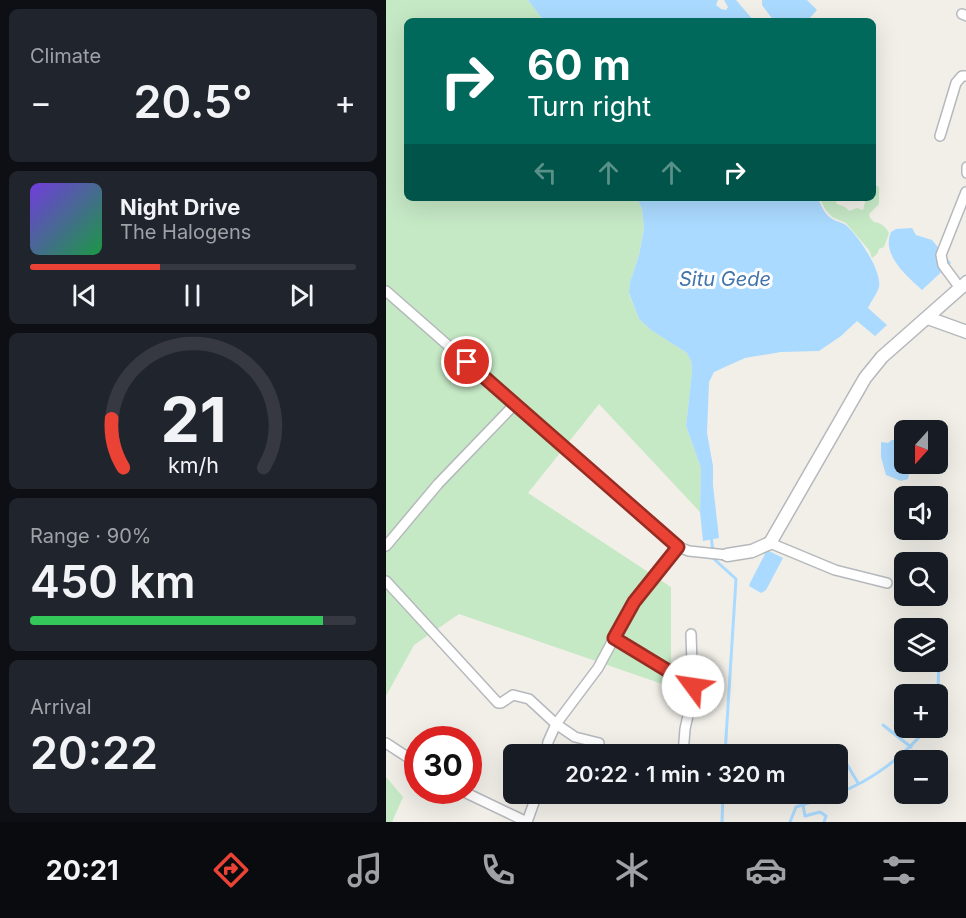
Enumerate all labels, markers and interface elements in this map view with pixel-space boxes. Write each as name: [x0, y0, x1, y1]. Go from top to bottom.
text: 60 m: [527, 39, 631, 90]
icon: right: [428, 42, 506, 120]
text: Climate: [30, 44, 101, 68]
text: 20.5°: [133, 74, 253, 129]
text: −: [30, 82, 52, 122]
text: +: [334, 82, 356, 122]
text: Turn right: [527, 90, 651, 123]
icon: left: [529, 156, 562, 189]
icon: ahead: [592, 156, 625, 189]
icon: ahead: [655, 156, 688, 189]
icon: right: [718, 156, 751, 189]
text: Night Drive: [120, 194, 240, 220]
text: The Halogens: [120, 220, 251, 244]
water label: Situ Gede: [679, 267, 771, 291]
icon: previous: [68, 279, 101, 312]
icon: pause: [176, 279, 209, 312]
icon: next: [285, 279, 318, 312]
pin: [441, 336, 492, 387]
icon: arrive: [450, 345, 483, 378]
text: 21: [160, 382, 226, 457]
north arrow: [894, 420, 948, 474]
map controls: [894, 420, 948, 804]
text: km/h: [168, 452, 218, 478]
button: sound: [894, 486, 948, 540]
text: Range · 90%: [30, 524, 151, 548]
button: search: [894, 552, 948, 606]
text: 450 km: [30, 554, 195, 609]
button: layers: [894, 618, 948, 672]
position arrow: [661, 654, 725, 718]
button: +: [894, 684, 948, 738]
text: Arrival: [30, 695, 92, 719]
text: 20:22: [30, 725, 158, 780]
speed limit sign: 30: [404, 726, 482, 804]
button: −: [894, 750, 948, 804]
text: 20:22 · 1 min · 320 m: [565, 761, 786, 787]
icon: directions: [210, 849, 252, 891]
icon: music: [344, 849, 386, 891]
icon: phone: [477, 849, 519, 891]
icon: climate: [611, 849, 653, 891]
icon: car: [745, 849, 787, 891]
icon: filters: [878, 849, 920, 891]
text: 20:21: [46, 854, 119, 887]

